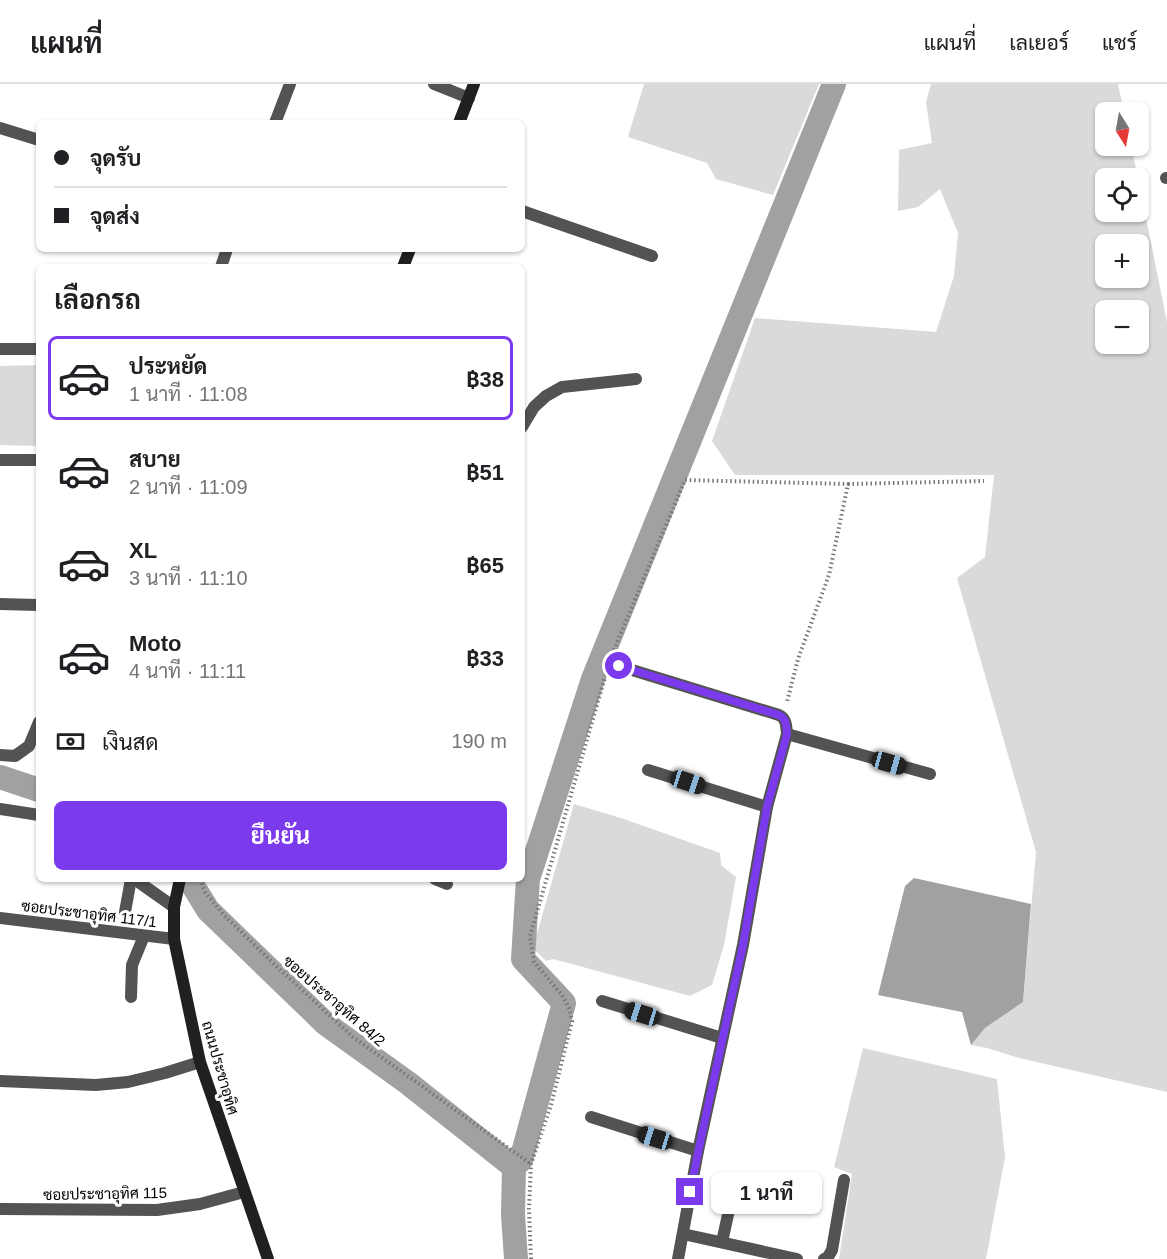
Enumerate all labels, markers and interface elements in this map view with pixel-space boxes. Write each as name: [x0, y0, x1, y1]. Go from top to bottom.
text: แผนที่: [30, 28, 103, 59]
text: แผนที่: [924, 31, 976, 54]
text: เลเยอร์: [1009, 31, 1069, 54]
text: แชร์: [1102, 31, 1137, 54]
north arrow: [1095, 102, 1149, 156]
map controls: [1095, 102, 1149, 354]
text: จุดรับ: [90, 146, 141, 171]
button: locate: [1095, 168, 1149, 222]
text: จุดส่ง: [90, 204, 140, 229]
button: +: [1095, 234, 1149, 288]
text: เลือกรถ: [54, 285, 141, 315]
button: −: [1095, 300, 1149, 354]
icon: car: [57, 351, 111, 405]
text: ประหยัด: [129, 354, 207, 379]
text: ฿38: [466, 367, 504, 392]
text: 1 นาที · 11:08: [129, 383, 248, 405]
icon: car: [57, 444, 111, 498]
text: สบาย: [129, 447, 181, 472]
text: ฿51: [466, 460, 504, 485]
text: 2 นาที · 11:09: [129, 476, 248, 498]
icon: car: [57, 537, 111, 591]
text: XL: [129, 538, 157, 563]
text: ฿65: [466, 553, 504, 578]
text: 3 นาที · 11:10: [129, 567, 248, 589]
icon: car: [57, 630, 111, 684]
text: Moto: [129, 631, 182, 656]
text: ฿33: [466, 646, 504, 671]
route start: [605, 652, 632, 679]
text: 4 นาที · 11:11: [129, 660, 246, 682]
icon: cash: [54, 725, 87, 758]
text: เงินสด: [102, 730, 159, 755]
text: 190 m: [451, 730, 507, 752]
car: [869, 749, 909, 777]
car: [668, 768, 708, 796]
button: ยืนยัน: [54, 801, 507, 870]
street label: ซอยประชาอุทิศ 117/1: [20, 897, 158, 933]
street label: ซอยประชาอุทิศ 84/2: [278, 952, 389, 1052]
car: [622, 1000, 662, 1028]
street label: ถนนประชาอุทิศ: [196, 1019, 242, 1118]
car: [635, 1124, 675, 1152]
callout: 1 นาที: [711, 1171, 822, 1213]
route end: [676, 1178, 703, 1205]
text: 1 นาที: [740, 1182, 793, 1204]
street label: ซอยประชาอุทิศ 115: [43, 1184, 167, 1206]

